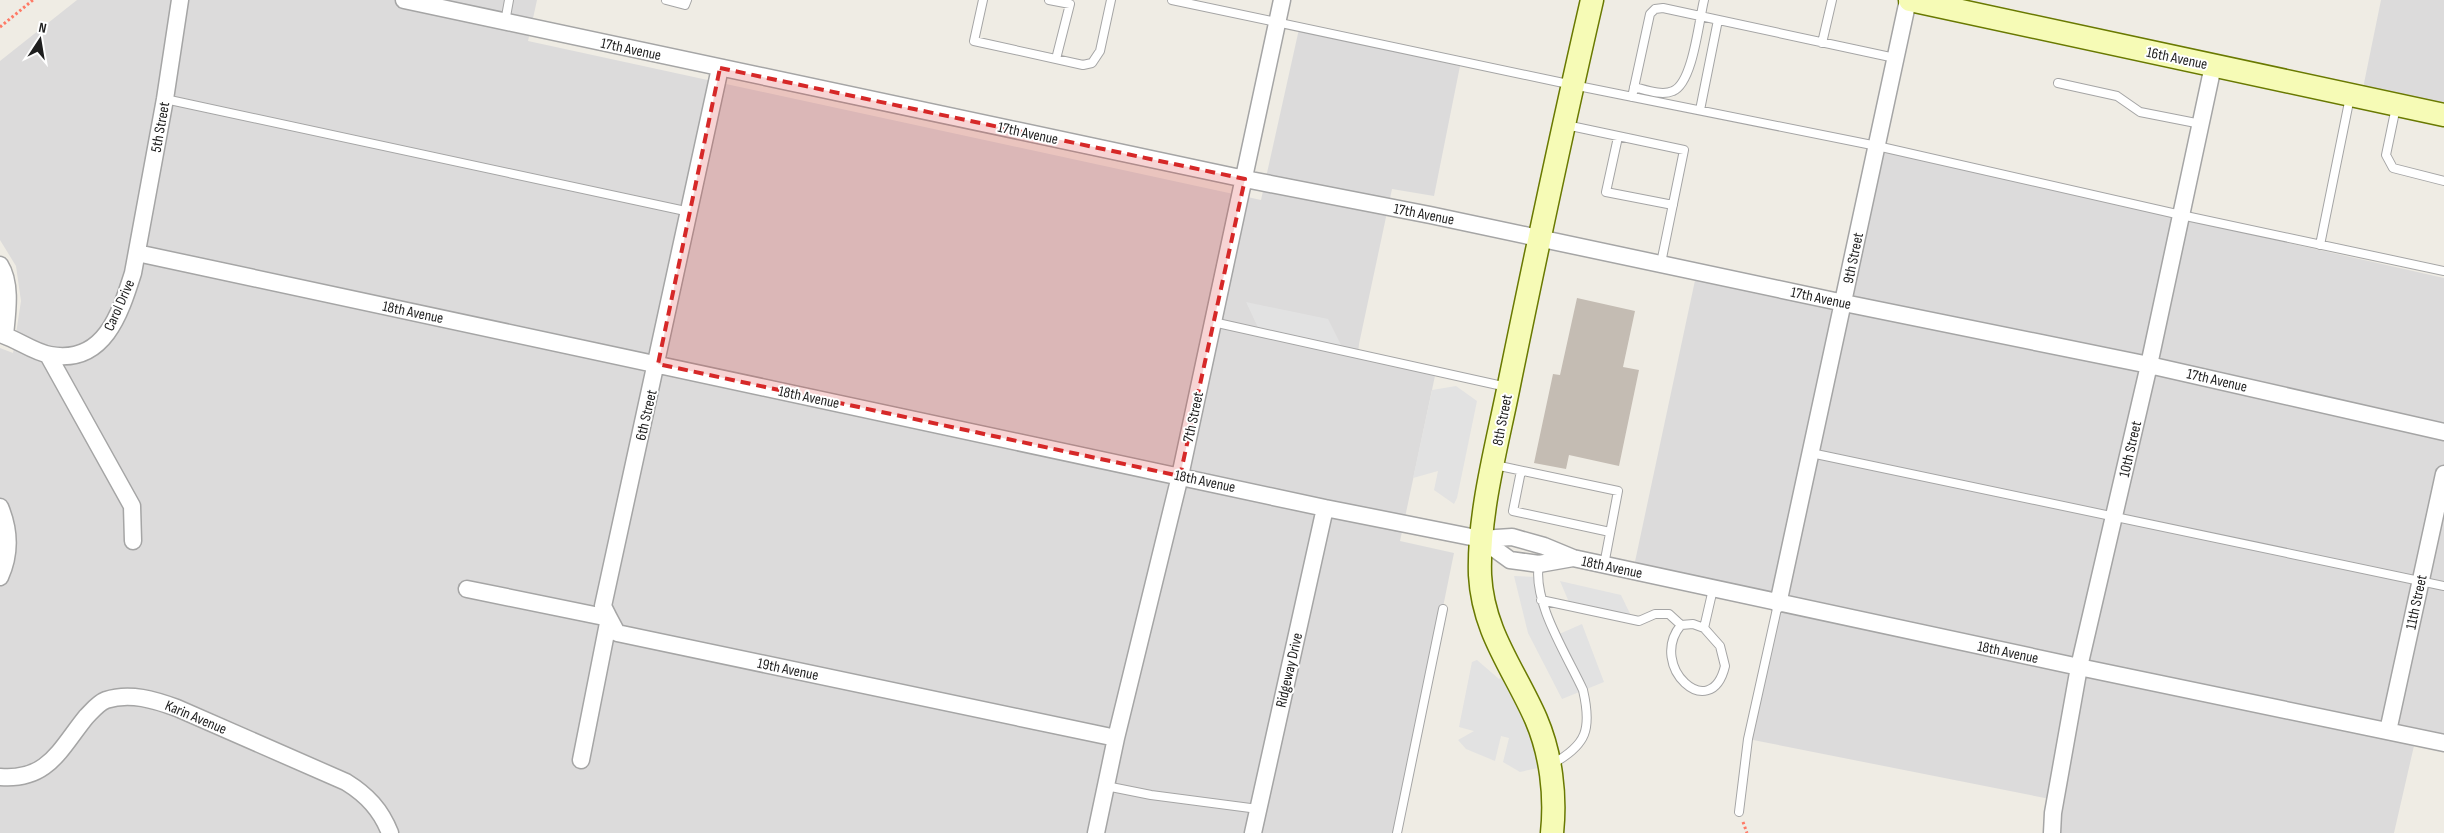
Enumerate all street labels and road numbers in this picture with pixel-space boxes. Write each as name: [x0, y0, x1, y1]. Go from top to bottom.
street label: 17th Avenue: [599, 34, 663, 65]
street label: 16th Avenue: [2145, 43, 2209, 74]
street label: 5th Street: [147, 100, 174, 154]
street label: 17th Avenue: [996, 118, 1060, 149]
street label: 17th Avenue: [1392, 199, 1456, 230]
street label: 9th Street: [1839, 230, 1868, 285]
street label: Carol Drive: [100, 276, 139, 334]
street label: 17th Avenue: [1789, 283, 1853, 314]
street label: 18th Avenue: [381, 297, 445, 328]
street label: 17th Avenue: [2185, 364, 2249, 397]
street label: 18th Avenue: [777, 382, 841, 413]
street label: 6th Street: [631, 387, 662, 442]
street label: 7th Street: [1179, 390, 1208, 444]
street label: 8th Street: [1488, 393, 1517, 447]
street label: 10th Street: [2115, 419, 2146, 479]
street label: 18th Avenue: [1173, 466, 1237, 497]
street label: 18th Avenue: [1580, 552, 1644, 583]
street label: 11th Street: [2401, 573, 2432, 631]
street label: Ridgeway Drive: [1272, 631, 1307, 709]
street label: 18th Avenue: [1976, 637, 2040, 668]
street label: 19th Avenue: [756, 654, 820, 685]
street label: Karin Avenue: [162, 696, 229, 739]

